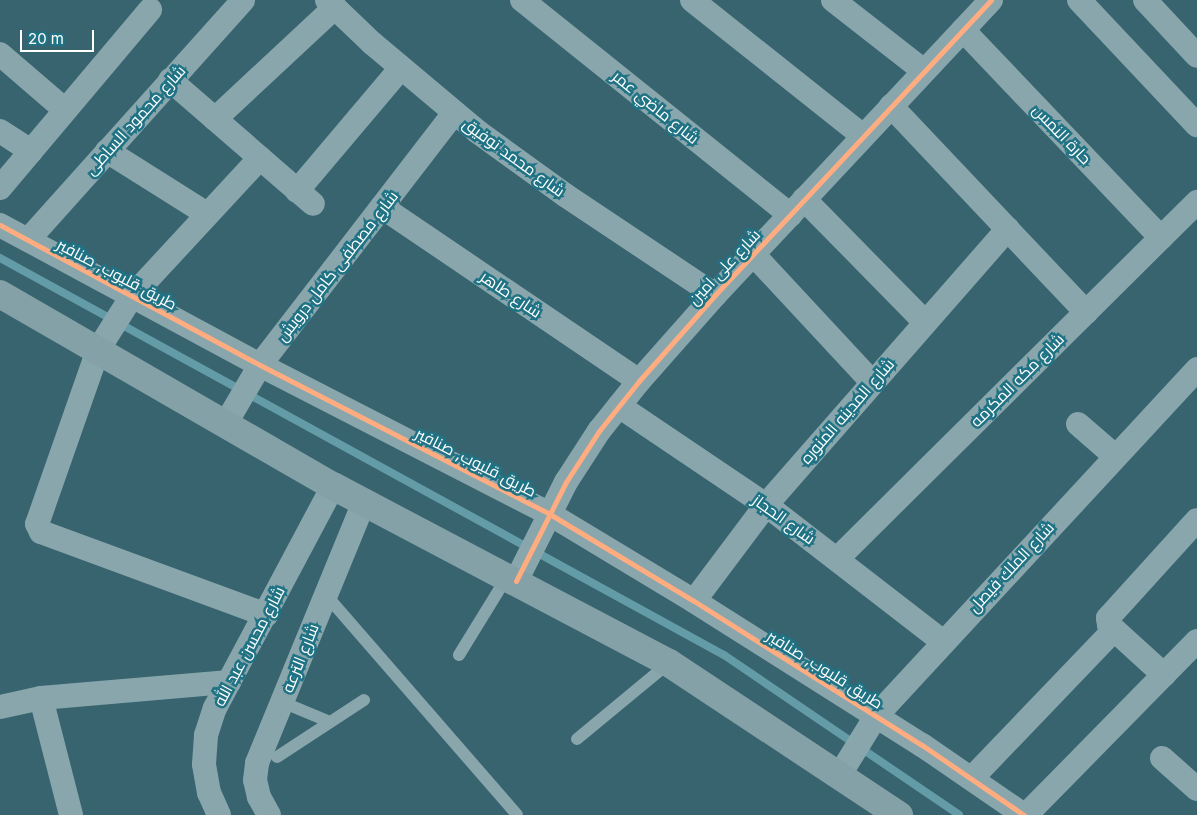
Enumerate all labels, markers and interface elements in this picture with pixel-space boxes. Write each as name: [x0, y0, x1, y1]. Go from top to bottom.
scale bar: [22, 20, 96, 52]
text: 20 m: [28, 29, 64, 48]
street label: شارع محمود الساطى: [81, 61, 189, 179]
street label: شارع ماضي عمر: [609, 66, 703, 148]
street label: حارة النمس: [1029, 100, 1095, 168]
street label: شارع محمد توفيق: [459, 114, 569, 200]
street label: شارع مصطفى كامل درويش: [272, 187, 402, 345]
street label: شارع على امين: [684, 225, 764, 309]
street label: طريق قليوب, صنافير: [54, 234, 180, 314]
street label: شارع طاهر: [477, 267, 545, 321]
street label: شارع مكه المكرمه: [966, 329, 1068, 431]
street label: شارع المدينه المنوره: [796, 354, 898, 468]
street label: طريق قليوب, صنافير: [412, 423, 540, 501]
street label: شارع الحجاز: [749, 490, 819, 548]
street label: شارع الملك فيصل: [964, 518, 1058, 616]
street label: شارع محسن عبد الله: [209, 583, 289, 709]
street label: شارع الترعه: [278, 621, 322, 695]
street label: طريق قليوب, صنافير: [763, 626, 887, 712]

